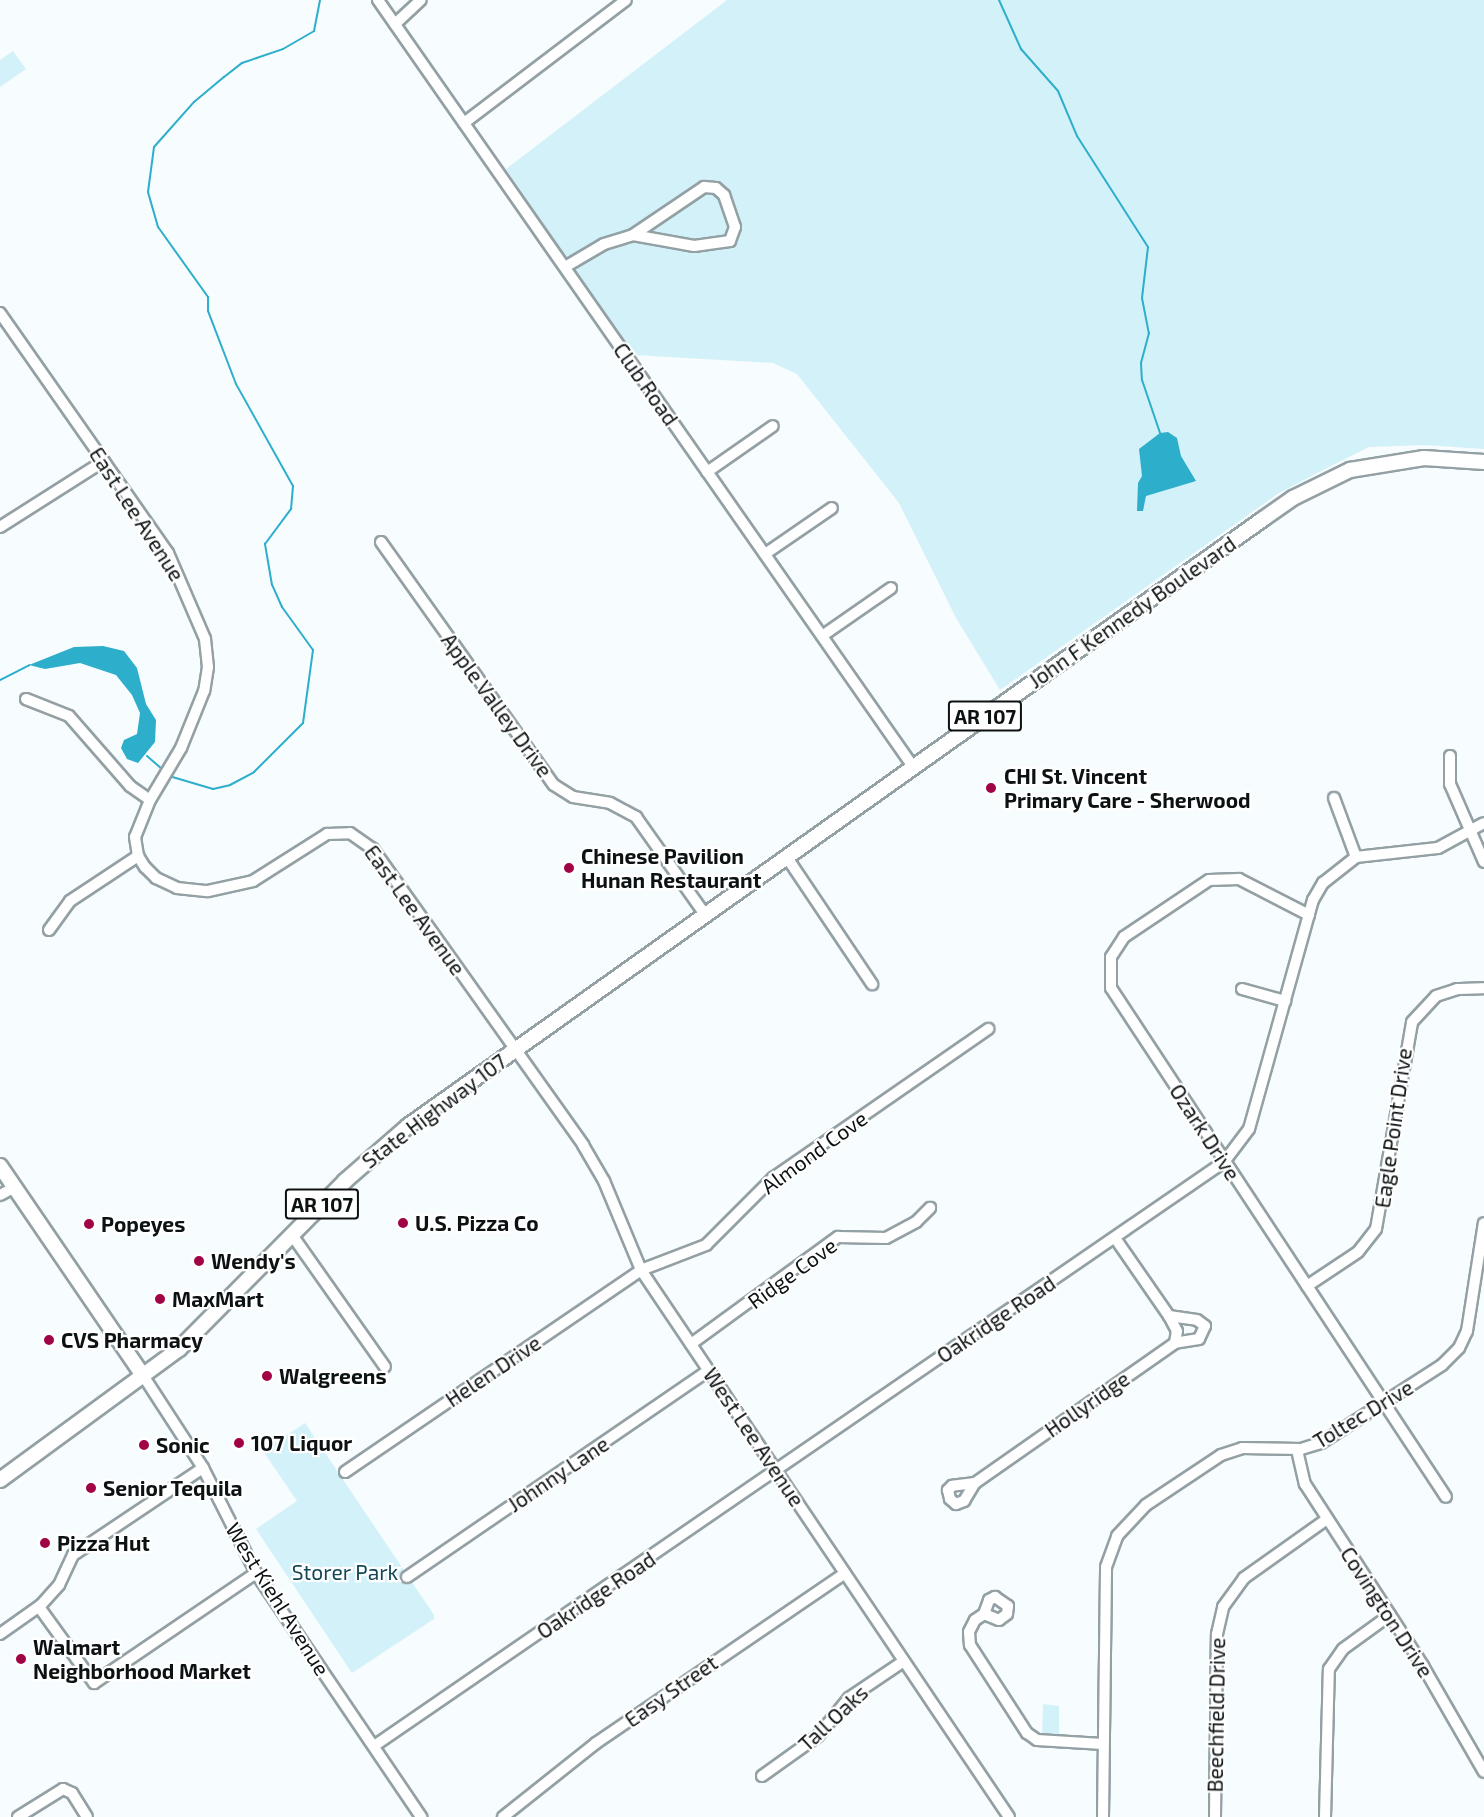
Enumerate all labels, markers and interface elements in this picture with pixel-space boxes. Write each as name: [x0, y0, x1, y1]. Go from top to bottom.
street label: Club Road: [608, 338, 684, 430]
street label: East Lee Avenue: [84, 442, 190, 586]
street label: John F Kennedy Boulevard: [1023, 530, 1241, 694]
street label: Apple Valley Drive: [436, 628, 558, 782]
road number: AR 107: [948, 699, 1022, 733]
place label: CHI St. Vincent Primary Care - Sherwood: [1004, 763, 1251, 813]
marker: CHI St. Vincent Primary Care - Sherwood: [982, 779, 1000, 797]
street label: East Lee Avenue: [359, 840, 471, 980]
place label: Chinese Pavilion Hunan Restaurant: [581, 843, 761, 893]
marker: Chinese Pavilion Hunan Restaurant: [562, 861, 576, 875]
street label: Eagle Point Drive: [1369, 1046, 1417, 1210]
street label: State Highway 107: [357, 1048, 511, 1174]
street label: Ozark Drive: [1165, 1079, 1245, 1185]
street label: Almond Cove: [756, 1105, 872, 1199]
road number: AR 107: [284, 1187, 360, 1221]
place label: U.S. Pizza Co: [415, 1210, 539, 1236]
place label: Popeyes: [101, 1211, 185, 1237]
marker: U.S. Pizza Co: [396, 1216, 410, 1230]
marker: Popeyes: [82, 1217, 96, 1231]
street label: Ridge Cove: [743, 1232, 841, 1314]
place label: Wendy's: [211, 1248, 296, 1274]
marker: Wendy's: [192, 1254, 206, 1268]
street label: Oakridge Road: [932, 1270, 1060, 1368]
place label: MaxMart: [172, 1286, 264, 1312]
marker: MaxMart: [153, 1292, 167, 1306]
place label: CVS Pharmacy: [61, 1327, 203, 1353]
street label: Helen Drive: [441, 1330, 545, 1412]
marker: CVS Pharmacy: [42, 1333, 56, 1347]
place label: Walgreens: [279, 1363, 387, 1389]
street label: West Lee Avenue: [698, 1363, 810, 1511]
street label: Hollyridge: [1040, 1366, 1134, 1442]
marker: Walgreens: [260, 1369, 274, 1383]
street label: Toltec Drive: [1309, 1374, 1417, 1454]
place label: 107 Liquor: [251, 1430, 352, 1456]
street label: Johnny Lane: [502, 1431, 614, 1517]
place label: Sonic: [156, 1432, 210, 1458]
marker: 107 Liquor: [232, 1436, 246, 1450]
marker: Sonic: [137, 1438, 151, 1452]
place label: Senior Tequila: [103, 1475, 243, 1501]
marker: Senior Tequila: [84, 1481, 98, 1495]
street label: West Kiehl Avenue: [221, 1517, 335, 1681]
place label: Pizza Hut: [57, 1530, 150, 1556]
marker: Pizza Hut: [38, 1536, 52, 1550]
street label: Covington Drive: [1335, 1542, 1439, 1682]
street label: Oakridge Road: [532, 1546, 660, 1644]
park label: Storer Park: [291, 1559, 399, 1585]
place label: Walmart Neighborhood Market: [33, 1634, 251, 1684]
street label: Beechfield Drive: [1202, 1637, 1230, 1793]
street label: Easy Street: [620, 1650, 722, 1732]
marker: Walmart Neighborhood Market: [14, 1652, 28, 1666]
street label: Tall Oaks: [793, 1680, 873, 1756]

